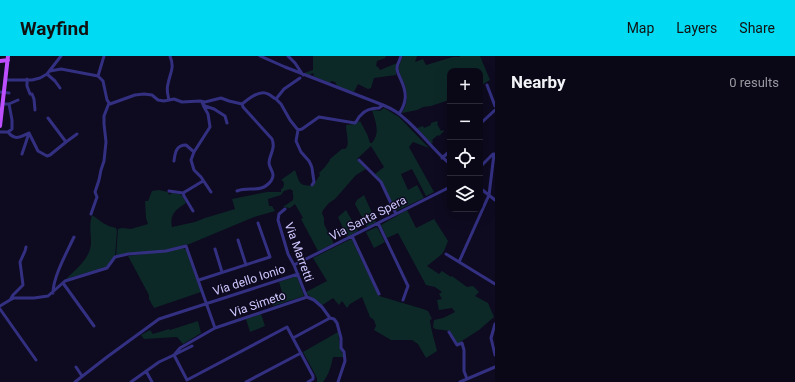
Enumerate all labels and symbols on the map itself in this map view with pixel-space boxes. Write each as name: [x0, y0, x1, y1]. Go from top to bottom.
street label: Via Santa Spera: [327, 193, 409, 243]
street label: Via Marretti: [282, 220, 316, 284]
street label: Via dello Ionio: [211, 262, 287, 298]
street label: Via Simeto: [228, 288, 288, 320]

